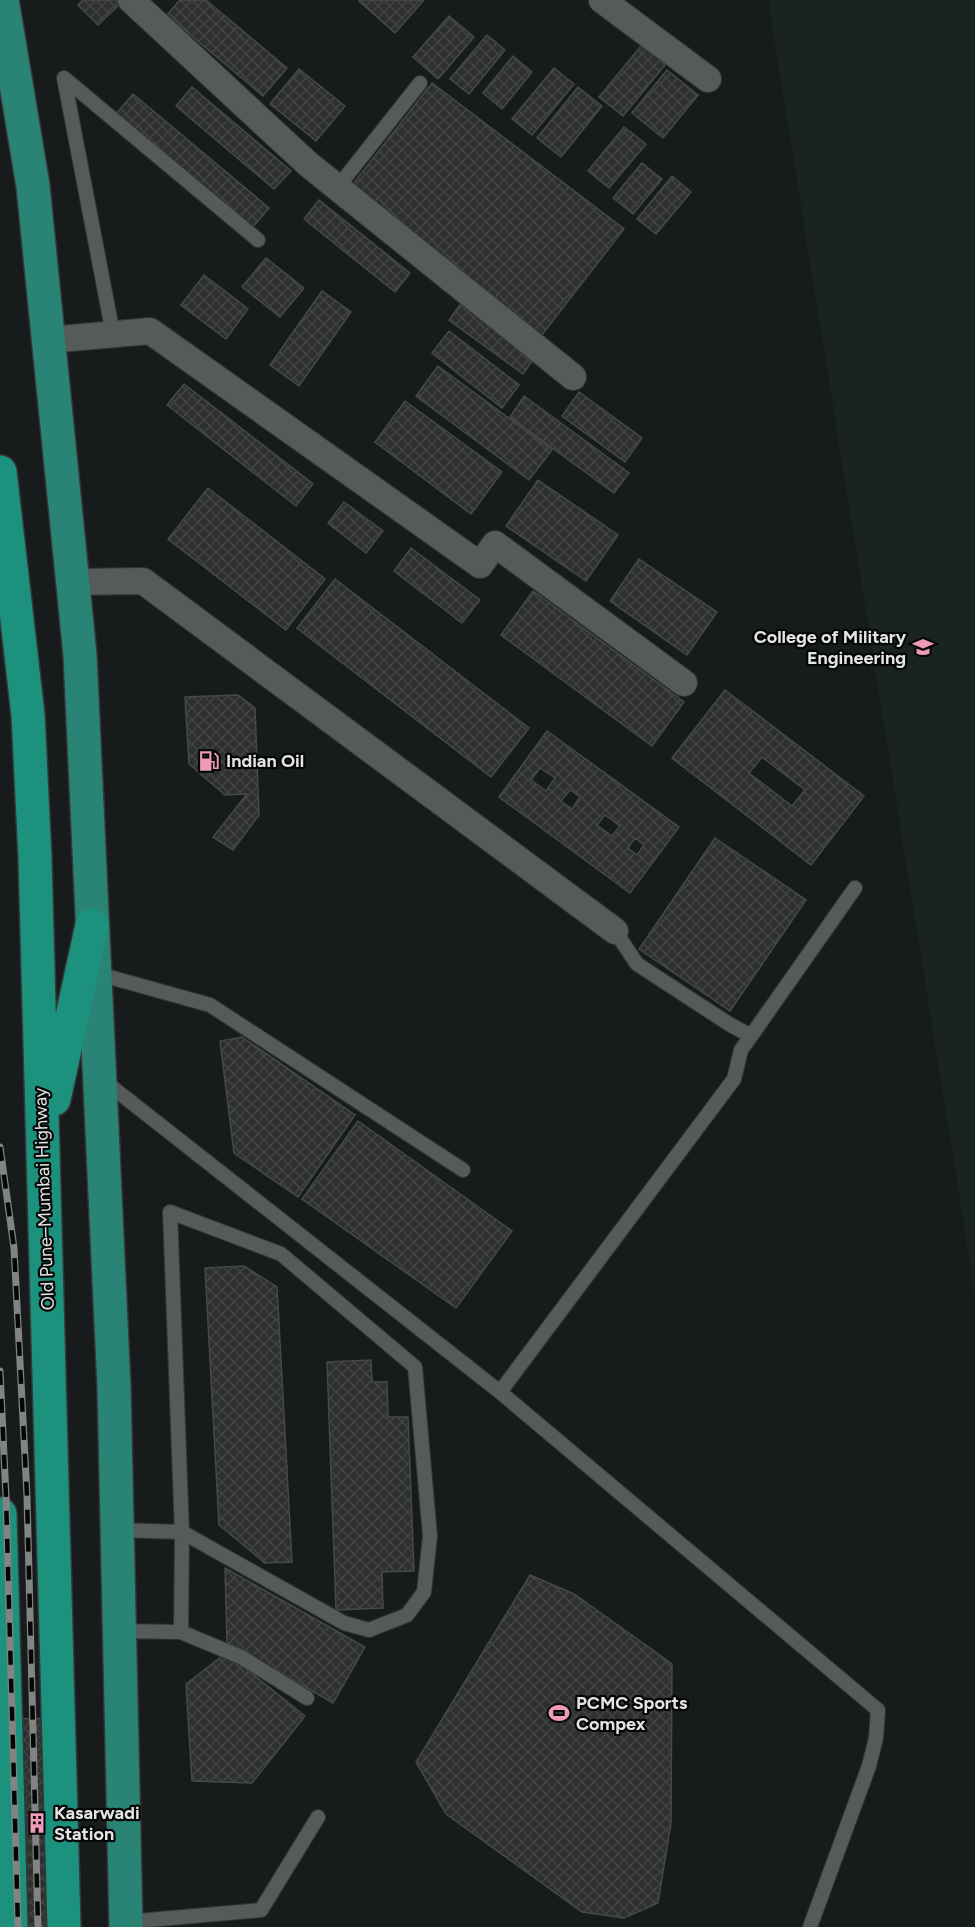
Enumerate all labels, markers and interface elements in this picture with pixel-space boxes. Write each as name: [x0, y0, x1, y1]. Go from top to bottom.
place label: College of Military Engineering: [754, 626, 907, 669]
school or university icon: College of Military Engineering: [911, 635, 935, 659]
fuel station icon: Indian Oil: [197, 749, 221, 773]
place label: Indian Oil: [226, 750, 304, 772]
street label: Old Pune–Mumbai Highway: [29, 1087, 59, 1311]
place label: PCMC Sports Compex: [576, 1692, 688, 1735]
sports icon: PCMC Sports Compex: [547, 1701, 571, 1725]
place label: Kasarwadi Station: [54, 1802, 140, 1845]
building icon: Kasarwadi Station: [25, 1811, 49, 1835]

